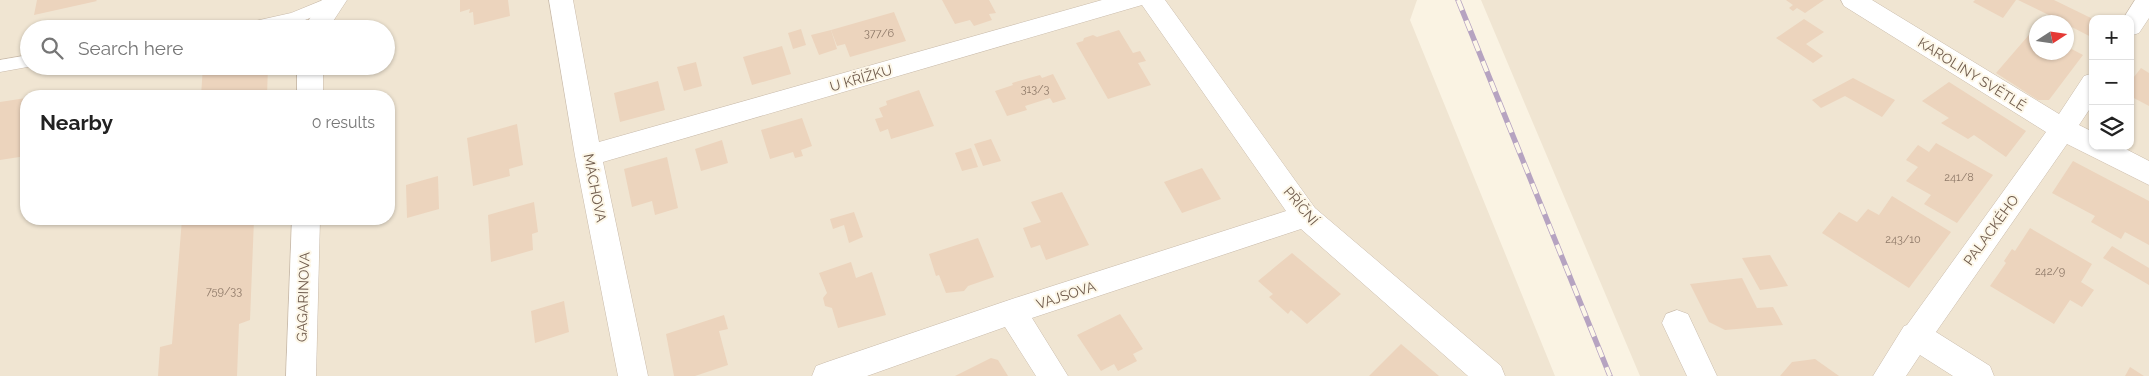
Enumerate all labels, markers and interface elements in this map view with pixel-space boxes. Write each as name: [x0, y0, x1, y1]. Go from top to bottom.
north arrow: [2029, 15, 2074, 60]
map controls: [2089, 15, 2134, 150]
button: +: [2089, 15, 2134, 60]
search box: [20, 20, 395, 75]
house number: 377/6: [864, 27, 894, 40]
street label: KAROLINY SVĚTLÉ: [1915, 33, 2029, 114]
icon: search: [38, 34, 66, 62]
text: Search here: [78, 37, 184, 59]
street label: U KŘÍŽKU: [827, 60, 894, 95]
button: −: [2089, 60, 2134, 105]
house number: 313/3: [1021, 83, 1049, 96]
button: layers: [2089, 105, 2134, 150]
text: Nearby: [40, 110, 113, 135]
text: 0 results: [312, 113, 375, 132]
street label: MÁCHOVA: [581, 152, 611, 224]
house number: 241/8: [1944, 171, 1974, 184]
street label: PŘÍČNÍ: [1280, 182, 1324, 229]
street label: PALACKÉHO: [1959, 191, 2022, 268]
house number: 243/10: [1885, 233, 1921, 246]
street label: GAGARINOVA: [293, 251, 313, 342]
house number: 242/9: [2035, 265, 2065, 278]
street label: VAJSOVA: [1034, 278, 1098, 312]
house number: 759/33: [206, 285, 242, 298]

